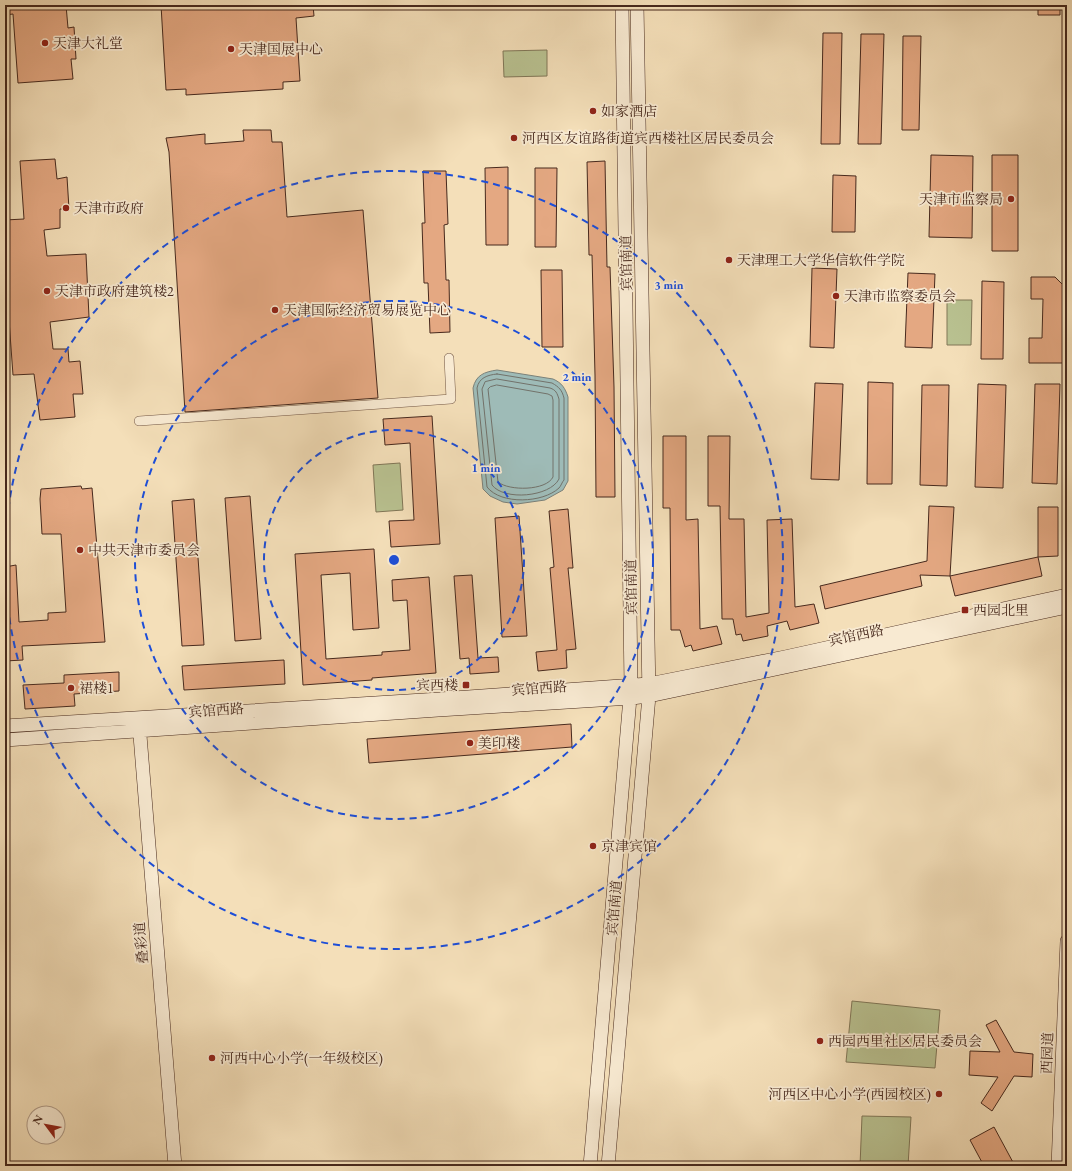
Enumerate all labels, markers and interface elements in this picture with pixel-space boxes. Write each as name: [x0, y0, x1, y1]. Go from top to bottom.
place label: 天津大礼堂: [53, 34, 123, 52]
marker: 天津大礼堂: [40, 38, 50, 48]
place label: 天津国展中心: [239, 40, 323, 58]
marker: 天津国展中心: [226, 44, 236, 54]
place label: 如家酒店: [601, 102, 657, 120]
marker: 如家酒店: [588, 106, 598, 116]
place label: 河西区友谊路街道宾西楼社区居民委员会: [522, 129, 774, 147]
marker: 河西区友谊路街道宾西楼社区居民委员会: [509, 133, 519, 143]
place label: 天津市监察局: [919, 190, 1003, 208]
marker: 天津市监察局: [1006, 194, 1016, 204]
place label: 天津市政府: [74, 199, 144, 217]
marker: 天津市政府: [61, 203, 71, 213]
street label: 宾馆南道: [617, 235, 635, 291]
place label: 天津理工大学华信软件学院: [737, 251, 905, 269]
marker: 天津理工大学华信软件学院: [724, 255, 734, 265]
text: 3 min: [654, 277, 684, 293]
place label: 天津市政府建筑楼2: [55, 282, 174, 300]
marker: 天津市政府建筑楼2: [42, 286, 52, 296]
place label: 天津市监察委员会: [844, 287, 956, 305]
marker: 天津市监察委员会: [831, 291, 841, 301]
place label: 天津国际经济贸易展览中心: [283, 301, 451, 319]
marker: 天津国际经济贸易展览中心: [270, 305, 280, 315]
text: 2 min: [562, 369, 592, 385]
text: 1 min: [471, 460, 501, 476]
place label: 中共天津市委员会: [88, 541, 200, 559]
marker: 中共天津市委员会: [75, 545, 85, 555]
centre of rings: [387, 553, 401, 567]
street label: 宾馆南道: [622, 559, 640, 615]
place label: 西园北里: [973, 601, 1029, 619]
marker: 西园北里: [960, 605, 970, 615]
street label: 宾馆西路: [827, 620, 885, 650]
place label: 宾西楼: [416, 676, 458, 694]
street label: 宾馆西路: [510, 677, 568, 699]
place label: 裙楼1: [79, 679, 114, 697]
marker: 宾西楼: [461, 680, 471, 690]
marker: 裙楼1: [66, 683, 76, 693]
street label: 宾馆西路: [187, 699, 245, 721]
place label: 美印楼: [478, 734, 520, 752]
marker: 美印楼: [465, 738, 475, 748]
place label: 京津宾馆: [601, 837, 657, 855]
marker: 京津宾馆: [588, 841, 598, 851]
street label: 宾馆南道: [603, 879, 625, 937]
street label: 叠彩道: [130, 921, 152, 965]
place label: 西园西里社区居民委员会: [828, 1032, 982, 1050]
street label: 西园道: [1037, 1032, 1057, 1074]
marker: 西园西里社区居民委员会: [815, 1036, 825, 1046]
place label: 河西中心小学(一年级校区): [220, 1049, 383, 1067]
marker: 河西中心小学(一年级校区): [207, 1053, 217, 1063]
place label: 河西区中心小学(西园校区): [768, 1085, 931, 1103]
marker: 河西区中心小学(西园校区): [934, 1089, 944, 1099]
north arrow: [26, 1105, 66, 1145]
text: N: [29, 1112, 46, 1127]

